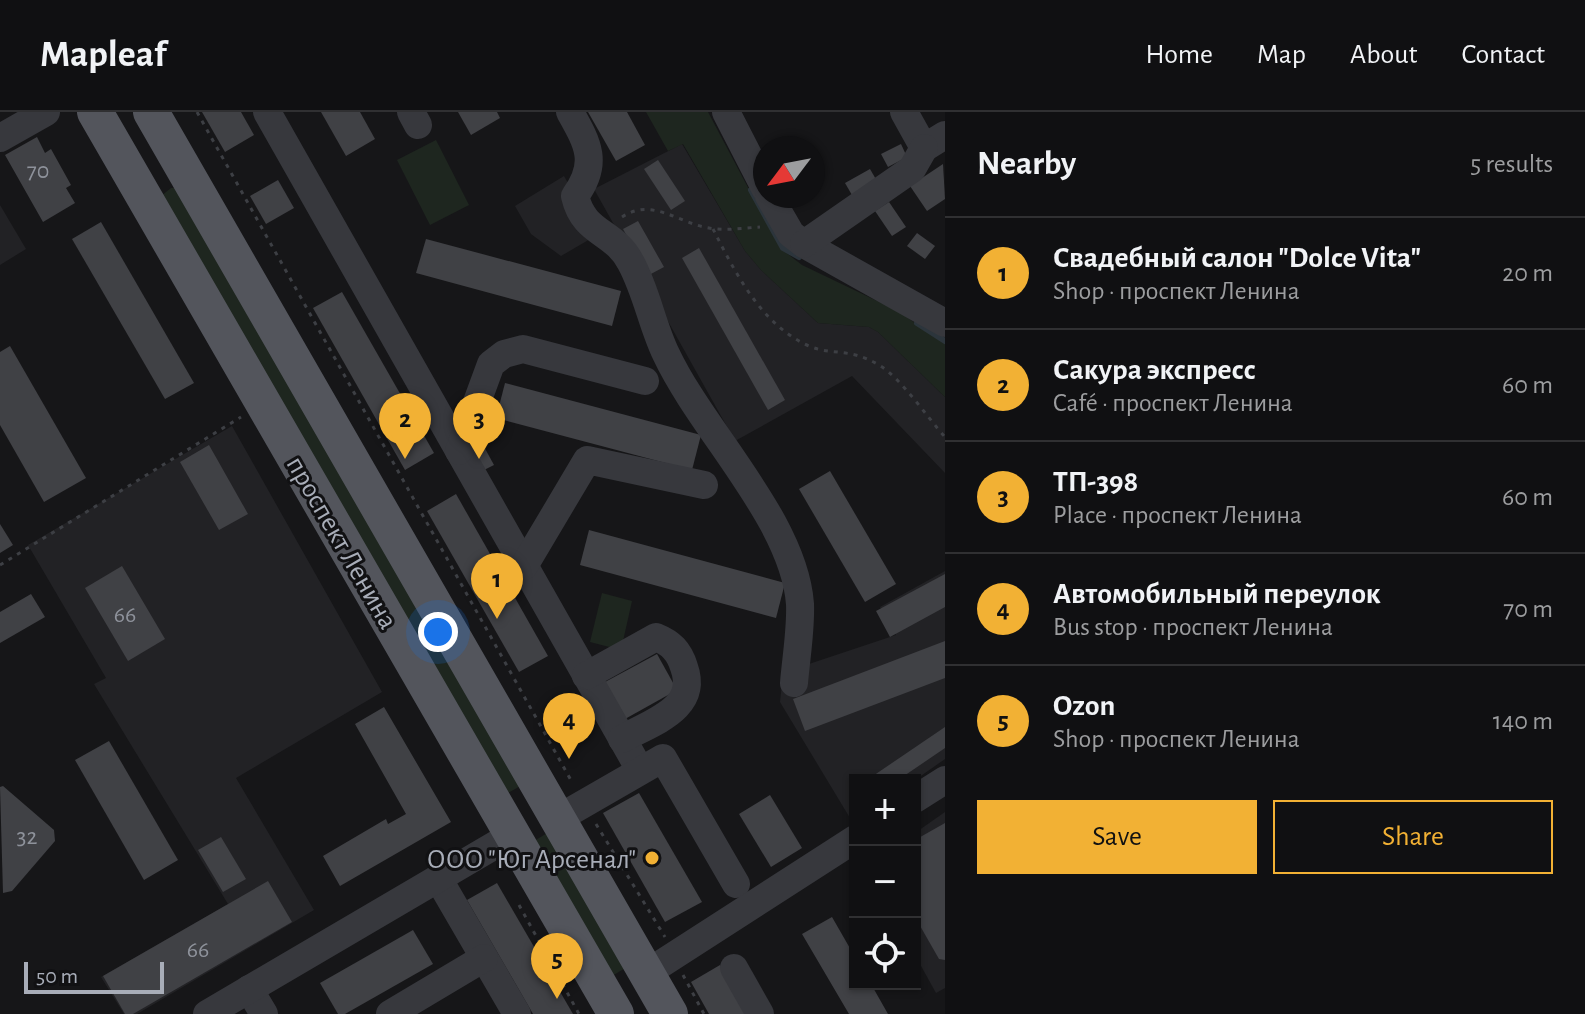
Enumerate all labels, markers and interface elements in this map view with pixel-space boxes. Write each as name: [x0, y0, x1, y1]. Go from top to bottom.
text: Mapleaf: [40, 36, 166, 74]
text: Home: [1146, 41, 1213, 69]
text: Map: [1257, 41, 1306, 69]
text: About: [1350, 41, 1418, 69]
text: Contact: [1462, 41, 1545, 69]
north arrow: [753, 136, 825, 208]
text: Nearby: [977, 147, 1076, 181]
text: 5 results: [1470, 151, 1553, 177]
house number: 70: [27, 159, 49, 183]
text: Свадебный салон "Dolce Vita": [1053, 243, 1421, 273]
text: 1: [998, 260, 1008, 286]
text: 20 m: [1502, 260, 1553, 286]
text: Shop · проспект Ленина: [1053, 278, 1300, 304]
text: Сакура экспресс: [1053, 355, 1256, 385]
text: 2: [997, 372, 1009, 398]
text: 60 m: [1502, 372, 1553, 398]
text: Café · проспект Ленина: [1053, 390, 1293, 416]
pin: 2: [379, 393, 431, 459]
pin: 3: [453, 393, 505, 459]
street label: проспект Ленина: [281, 452, 402, 634]
text: ТП-398: [1053, 467, 1138, 497]
text: 3: [997, 484, 1009, 510]
text: 60 m: [1502, 484, 1553, 510]
text: Place · проспект Ленина: [1053, 502, 1302, 528]
pin: 1: [471, 553, 523, 619]
text: Автомобильный переулок: [1053, 579, 1381, 609]
text: 4: [996, 596, 1010, 622]
text: 70 m: [1503, 596, 1553, 622]
house number: 66: [114, 603, 136, 627]
your location: [418, 612, 458, 652]
text: Bus stop · проспект Ленина: [1053, 614, 1333, 640]
text: Ozon: [1053, 691, 1115, 721]
pin: 4: [543, 693, 595, 759]
text: 5: [997, 708, 1009, 734]
text: 140 m: [1493, 708, 1553, 734]
text: Shop · проспект Ленина: [1053, 726, 1300, 752]
map controls: [849, 774, 921, 990]
button: +: [849, 774, 921, 846]
button: Save: [977, 800, 1257, 874]
button: Share: [1273, 800, 1553, 874]
house number: 32: [17, 825, 37, 849]
place label: ООО "Юг Арсенал": [427, 846, 636, 874]
button: −: [849, 846, 921, 918]
marker: ООО "Юг Арсенал": [643, 849, 661, 867]
button: locate: [849, 918, 921, 990]
pin: 5: [531, 933, 583, 999]
house number: 66: [187, 938, 209, 962]
scale bar: [24, 958, 164, 994]
text: 50 m: [36, 965, 78, 987]

